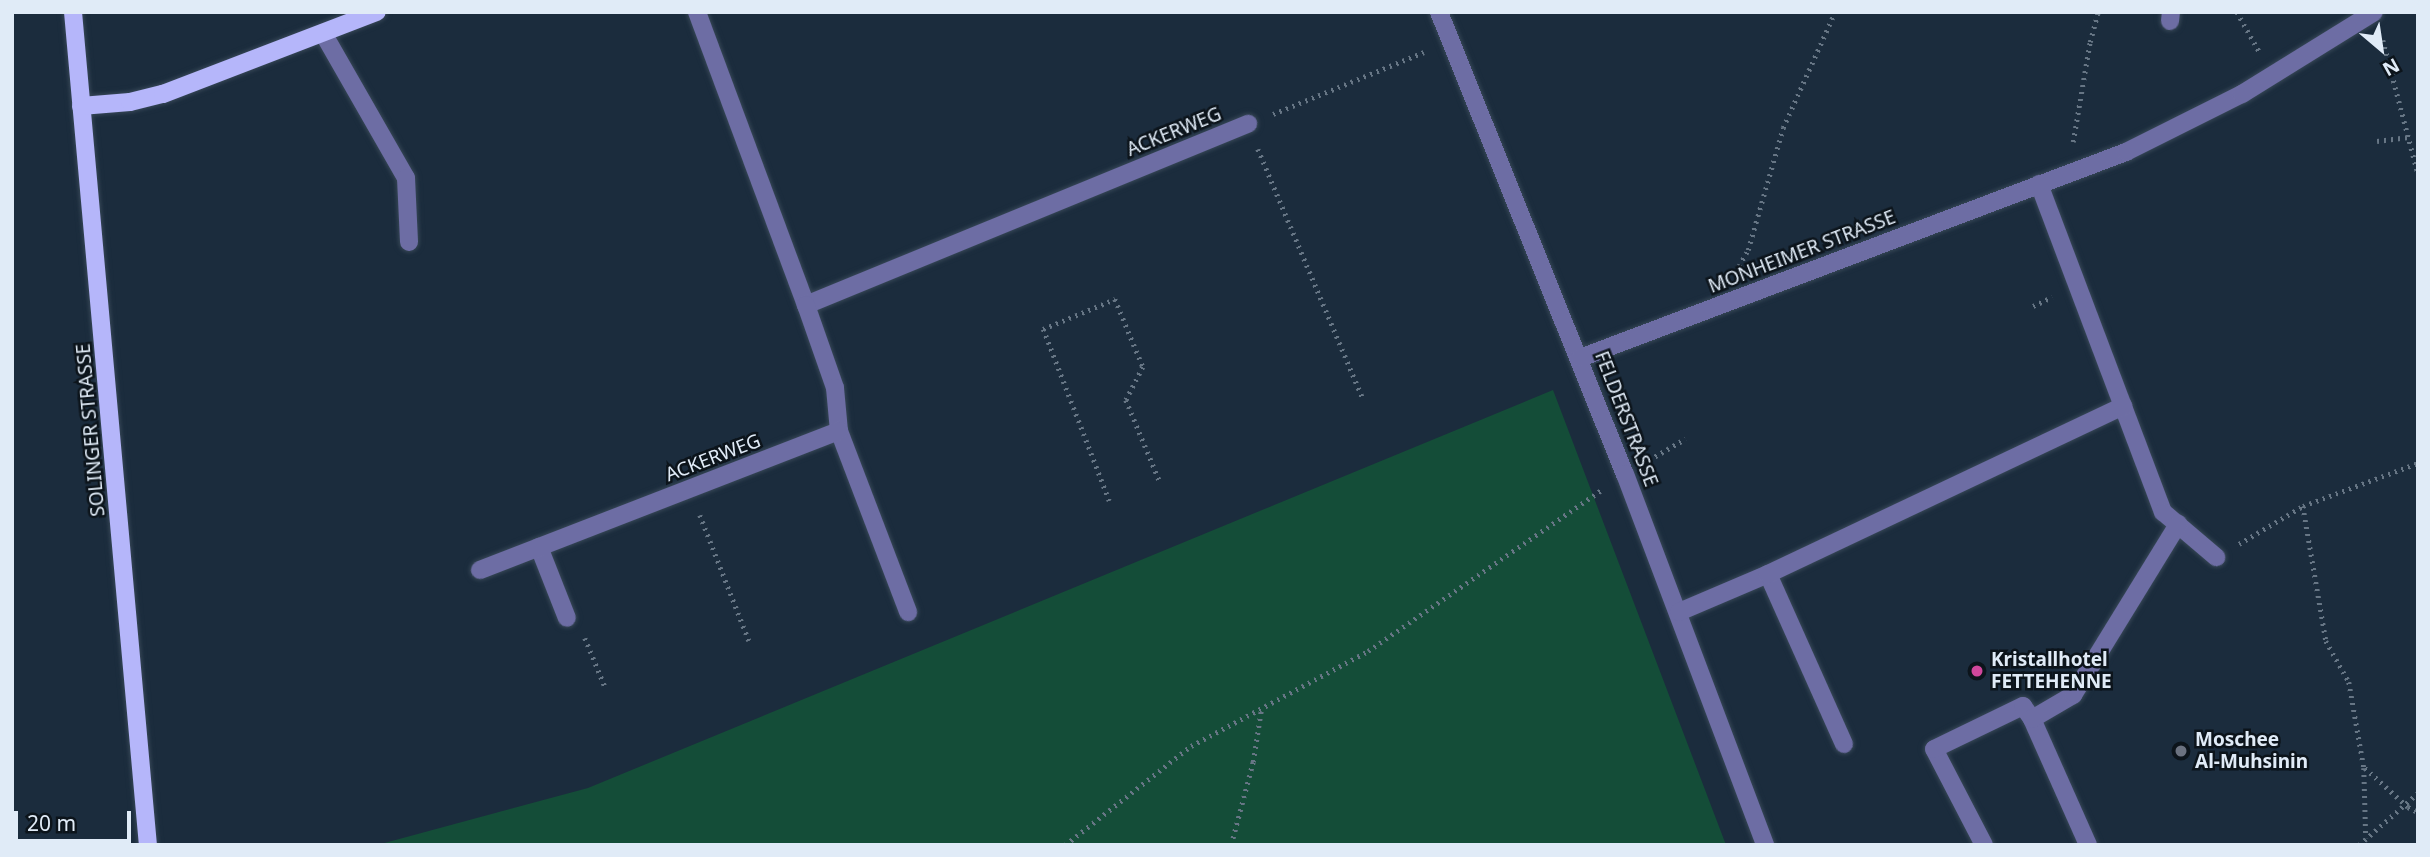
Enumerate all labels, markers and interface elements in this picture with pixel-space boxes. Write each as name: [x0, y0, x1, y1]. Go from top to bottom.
north arrow: [2346, 14, 2416, 84]
text: N: [2378, 52, 2404, 82]
street label: ACKERWEG: [1123, 103, 1225, 161]
street label: MONHEIMER STRASSE: [1705, 206, 1899, 298]
street label: SOLINGER STRASSE: [72, 343, 110, 517]
street label: FELDERSTRASSE: [1590, 348, 1662, 490]
street label: ACKERWEG: [662, 429, 764, 487]
place label: Kristallhotel FETTEHENNE: [1991, 649, 2112, 693]
marker: Kristallhotel FETTEHENNE: [1969, 663, 1985, 679]
place label: Moschee Al-Muhsinin: [2195, 729, 2308, 773]
marker: Moschee Al-Muhsinin: [2173, 743, 2189, 759]
scale bar: [18, 798, 135, 842]
text: 20 m: [27, 809, 76, 837]

